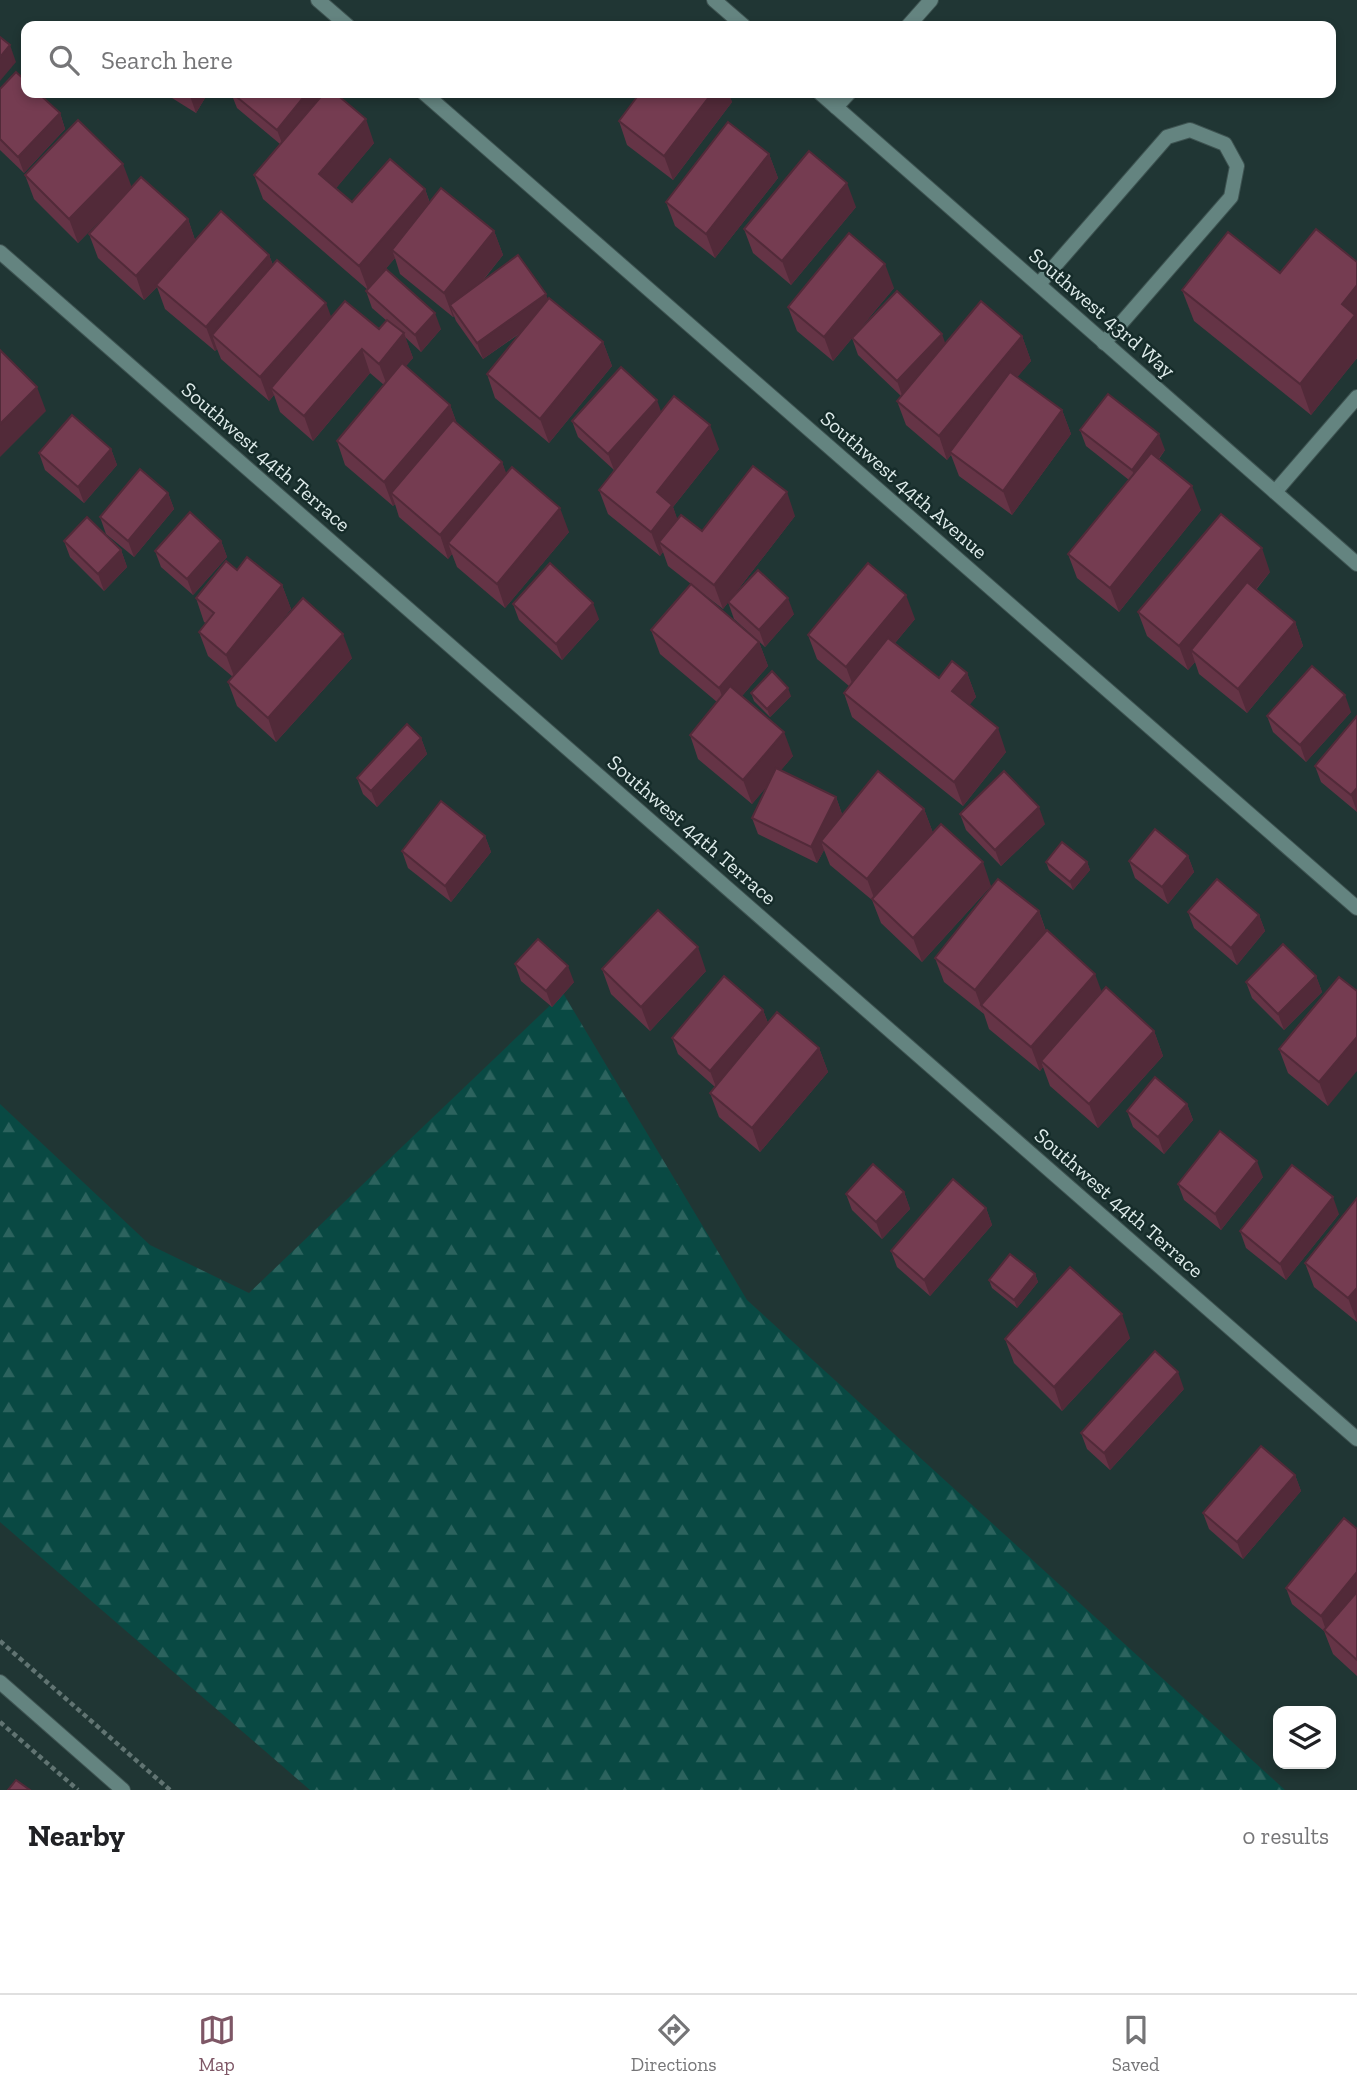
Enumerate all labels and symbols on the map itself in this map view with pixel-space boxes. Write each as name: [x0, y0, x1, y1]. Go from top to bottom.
street label: Southwest 43rd Way: [1024, 242, 1181, 383]
street label: Southwest 44th Terrace: [177, 376, 356, 537]
street label: Southwest 44th Avenue: [816, 405, 993, 564]
street label: Southwest 44th Terrace: [603, 749, 782, 910]
street label: Southwest 44th Terrace: [1030, 1122, 1209, 1283]

